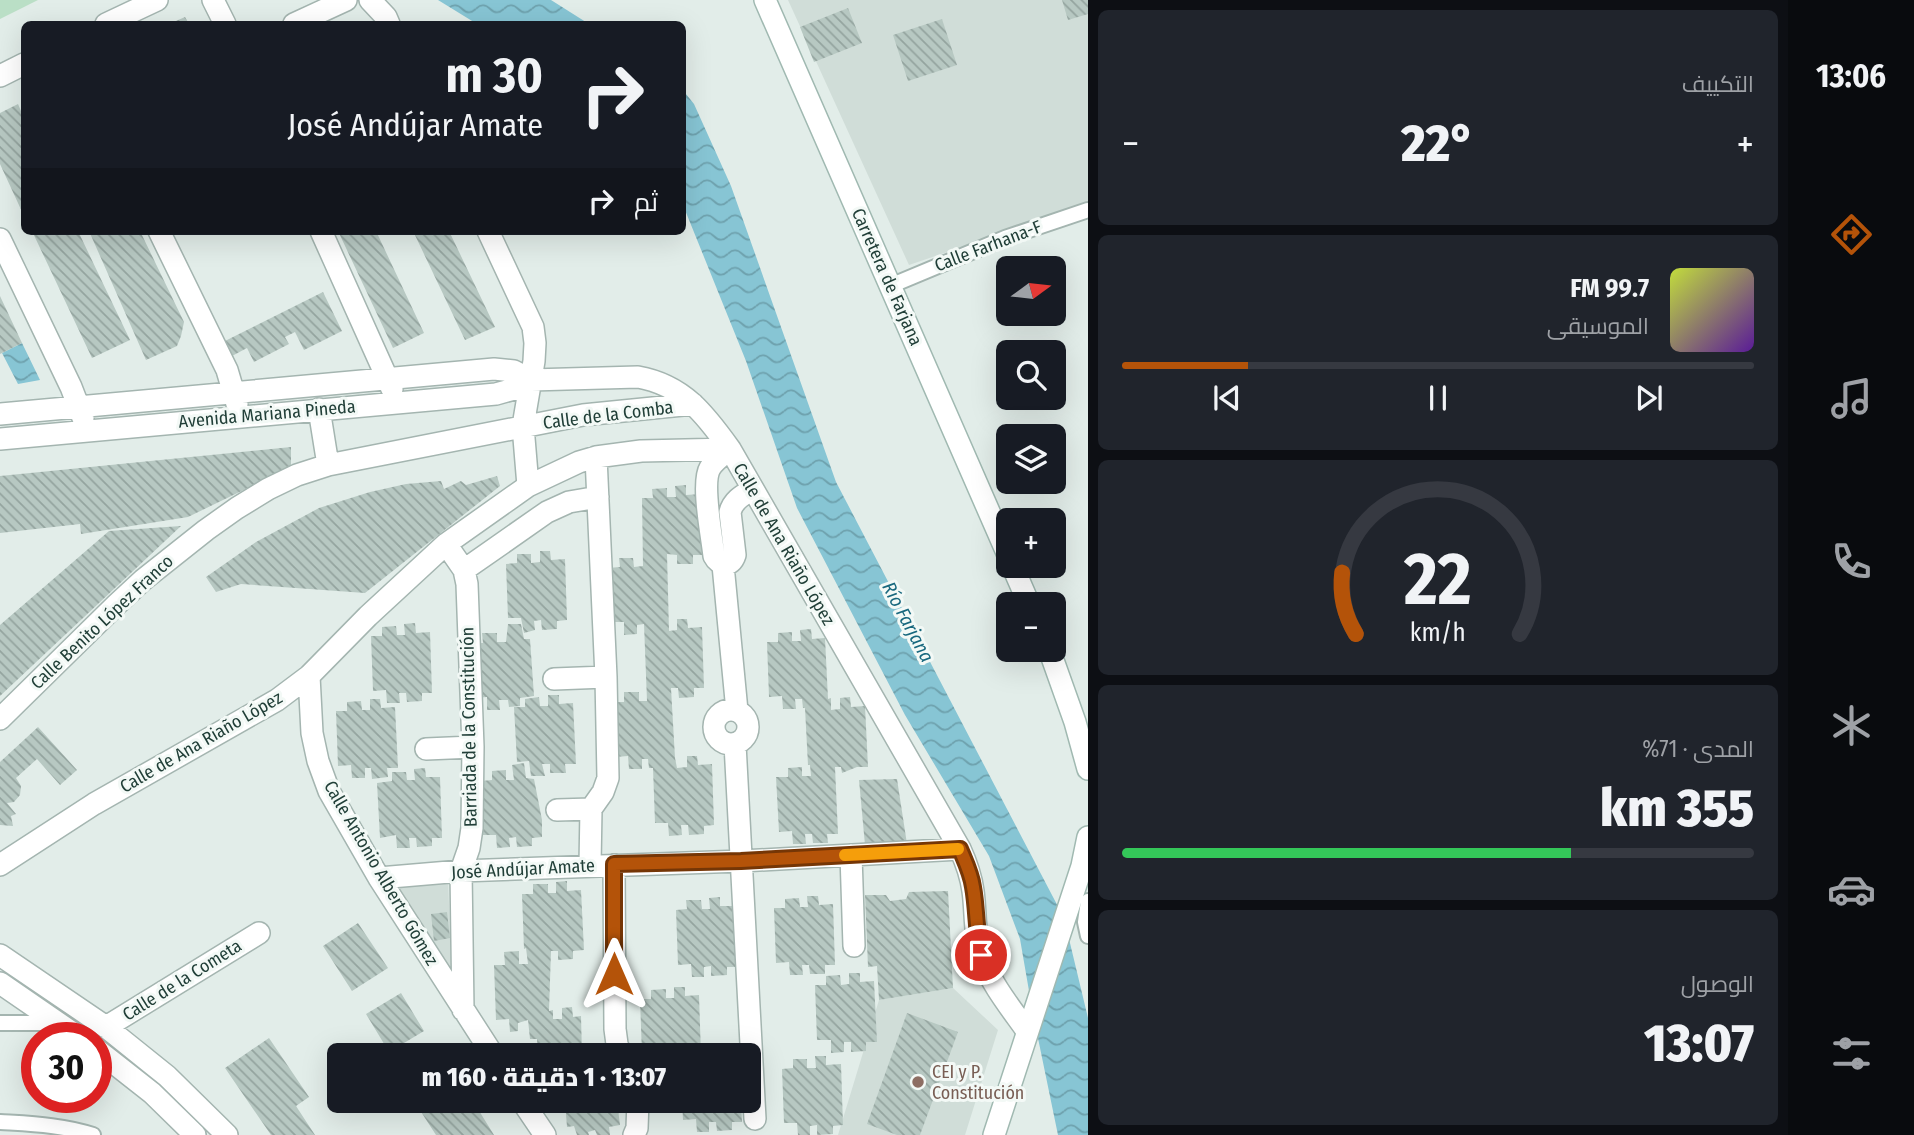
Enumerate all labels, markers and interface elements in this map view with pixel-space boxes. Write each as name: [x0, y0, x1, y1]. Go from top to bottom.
text: 30 m: [445, 46, 543, 105]
icon: right: [567, 49, 658, 140]
text: 13:06: [1816, 57, 1886, 95]
text: التكييف: [1682, 70, 1754, 98]
text: José Andújar Amate: [288, 106, 543, 144]
text: 22°: [1401, 112, 1475, 175]
text: −: [1122, 121, 1139, 167]
text: +: [1737, 121, 1754, 167]
icon: right: [582, 182, 620, 220]
text: ثم: [634, 187, 658, 218]
street label: Carretera de Farjana: [847, 205, 927, 349]
icon: directions: [1827, 210, 1876, 259]
street label: Calle Farhana-F: [931, 215, 1045, 277]
north arrow: [996, 256, 1066, 326]
map controls: [996, 256, 1066, 662]
text: 99.7 FM: [1570, 273, 1649, 304]
text: الموسيقى: [1547, 312, 1649, 340]
button: search: [996, 340, 1066, 410]
icon: music: [1827, 374, 1876, 423]
icon: previous: [1208, 379, 1246, 417]
icon: pause: [1419, 379, 1457, 417]
icon: next: [1630, 379, 1668, 417]
street label: Avenida Mariana Pineda: [178, 395, 357, 433]
street label: Calle de la Comba: [542, 396, 675, 434]
button: layers: [996, 424, 1066, 494]
street label: Calle de Ana Riaño López: [729, 459, 839, 629]
button: +: [996, 508, 1066, 578]
text: 22: [1403, 536, 1472, 623]
icon: phone: [1827, 537, 1876, 586]
street label: Calle Benito López Franco: [26, 550, 178, 694]
water label: Río Farjana: [877, 578, 939, 666]
button: −: [996, 592, 1066, 662]
text: km/h: [1410, 617, 1466, 647]
street label: Barriada de la Constitución: [456, 627, 482, 827]
street label: Calle de Ana Riaño López: [116, 687, 286, 797]
icon: climate: [1827, 701, 1876, 750]
text: المدى · 71%: [1642, 735, 1754, 763]
street label: Calle Antonio Alberto Gómez: [319, 777, 443, 969]
text: 355 km: [1600, 777, 1754, 840]
street label: José Andújar Amate: [451, 854, 595, 884]
icon: car: [1827, 865, 1876, 914]
pin: [951, 925, 1011, 985]
street label: Calle de la Cometa: [118, 934, 246, 1025]
icon: arrive: [962, 936, 1000, 974]
position arrow: [577, 937, 651, 1011]
text: الوصول: [1681, 970, 1754, 998]
text: 13:07: [1644, 1012, 1754, 1075]
speed limit sign: 30: [21, 1022, 112, 1113]
icon: filters: [1827, 1029, 1876, 1078]
place label: CEI y P. Constitución: [932, 1061, 1024, 1104]
text: 13:07 · 1 دقيقة · 160 m: [422, 1062, 666, 1093]
marker: CEI y P. Constitución: [910, 1074, 926, 1090]

